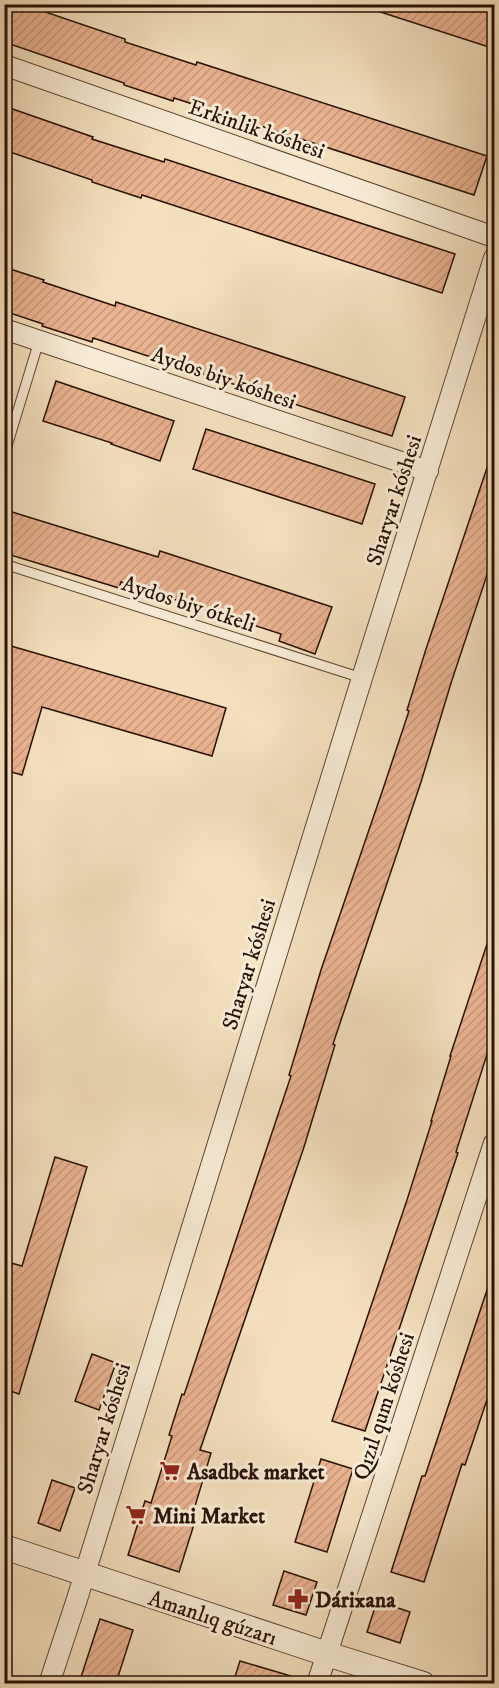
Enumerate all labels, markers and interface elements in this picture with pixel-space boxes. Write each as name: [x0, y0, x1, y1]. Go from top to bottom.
street label: Erkinlik kóshesi: [185, 94, 328, 165]
street label: Aydos biy kóshesi: [148, 341, 299, 416]
street label: Sharyar kóshesi: [361, 432, 428, 569]
street label: Aydos biy ótkeli: [118, 570, 259, 639]
street label: Sharyar kóshesi: [217, 896, 282, 1033]
street label: Qızıl qum kóshesi: [348, 1329, 421, 1484]
street label: Sharyar kóshesi: [72, 1360, 137, 1497]
supermarket icon: Asadbek market: [158, 1459, 182, 1483]
place label: Asadbek market: [186, 1459, 325, 1486]
supermarket icon: Mini Market: [124, 1503, 148, 1527]
place label: Mini Market: [153, 1503, 265, 1530]
street label: Amanlıq gúzarı: [145, 1585, 280, 1652]
pharmacy icon: Dárixana: [286, 1587, 310, 1611]
place label: Dárixana: [315, 1587, 396, 1614]

